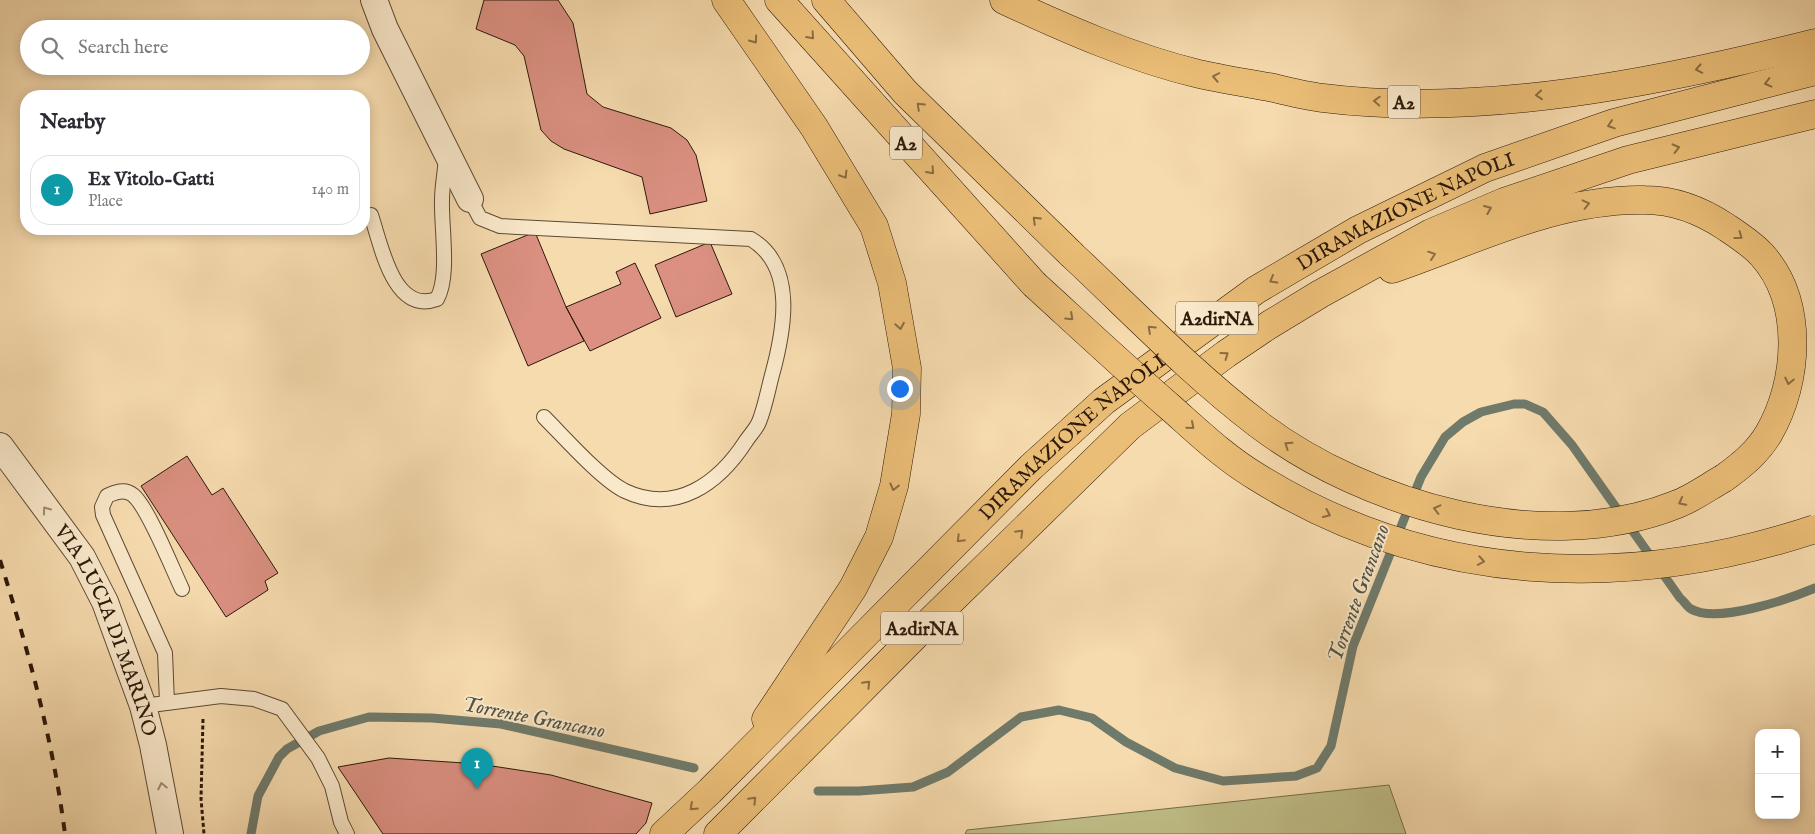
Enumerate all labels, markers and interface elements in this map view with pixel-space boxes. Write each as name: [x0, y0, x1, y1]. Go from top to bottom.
search box: [20, 20, 370, 75]
one-way arrow: [805, 31, 814, 40]
icon: search: [38, 34, 66, 62]
one-way arrow: [748, 34, 757, 44]
text: Search here: [78, 36, 169, 60]
one-way arrow: [1695, 64, 1704, 74]
one-way arrow: [1212, 72, 1221, 83]
one-way arrow: [1764, 77, 1772, 87]
road number: A2: [1388, 85, 1420, 118]
one-way arrow: [1534, 89, 1542, 100]
one-way arrow: [1373, 95, 1381, 106]
one-way arrow: [917, 103, 926, 112]
text: Nearby: [40, 109, 105, 136]
one-way arrow: [1607, 119, 1615, 129]
road number: A2: [890, 126, 922, 160]
one-way arrow: [1671, 143, 1680, 154]
street label: DIRAMAZIONE NAPOLI: [1293, 148, 1518, 277]
one-way arrow: [925, 166, 934, 175]
text: Ex Vitolo-Gatti: [88, 168, 214, 192]
one-way arrow: [838, 169, 848, 178]
text: 1: [54, 180, 60, 200]
text: 140 m: [311, 180, 349, 200]
text: Place: [88, 192, 123, 212]
one-way arrow: [1581, 199, 1590, 210]
one-way arrow: [1483, 204, 1492, 215]
one-way arrow: [1033, 216, 1042, 225]
one-way arrow: [1733, 230, 1743, 239]
one-way arrow: [1427, 251, 1436, 261]
one-way arrow: [1270, 273, 1279, 283]
road number: A2dirNA: [1176, 302, 1258, 334]
one-way arrow: [1065, 311, 1074, 320]
one-way arrow: [894, 321, 904, 330]
one-way arrow: [1148, 326, 1157, 335]
street label: DIRAMAZIONE NAPOLI: [974, 349, 1171, 526]
one-way arrow: [1219, 352, 1229, 361]
your location: [887, 376, 913, 402]
one-way arrow: [1784, 377, 1794, 385]
one-way arrow: [1185, 420, 1194, 428]
one-way arrow: [1285, 441, 1294, 451]
one-way arrow: [889, 482, 900, 491]
one-way arrow: [1678, 496, 1687, 506]
one-way arrow: [1432, 504, 1441, 515]
one-way arrow: [43, 506, 52, 516]
one-way arrow: [1322, 507, 1331, 518]
street label: VIA LUCIA DI MARINO: [48, 519, 161, 739]
water label: Torrente Grancano: [1322, 521, 1397, 666]
one-way arrow: [1014, 529, 1023, 538]
one-way arrow: [957, 533, 966, 542]
one-way arrow: [1477, 556, 1486, 566]
road number: A2dirNA: [881, 612, 963, 644]
one-way arrow: [861, 681, 870, 690]
water label: Torrente Grancano: [460, 691, 607, 746]
map controls: [1755, 729, 1800, 819]
button: +: [1755, 729, 1800, 774]
pin: 1: [461, 748, 493, 789]
button: −: [1755, 774, 1800, 819]
one-way arrow: [157, 782, 168, 790]
one-way arrow: [748, 797, 757, 806]
one-way arrow: [690, 801, 699, 810]

